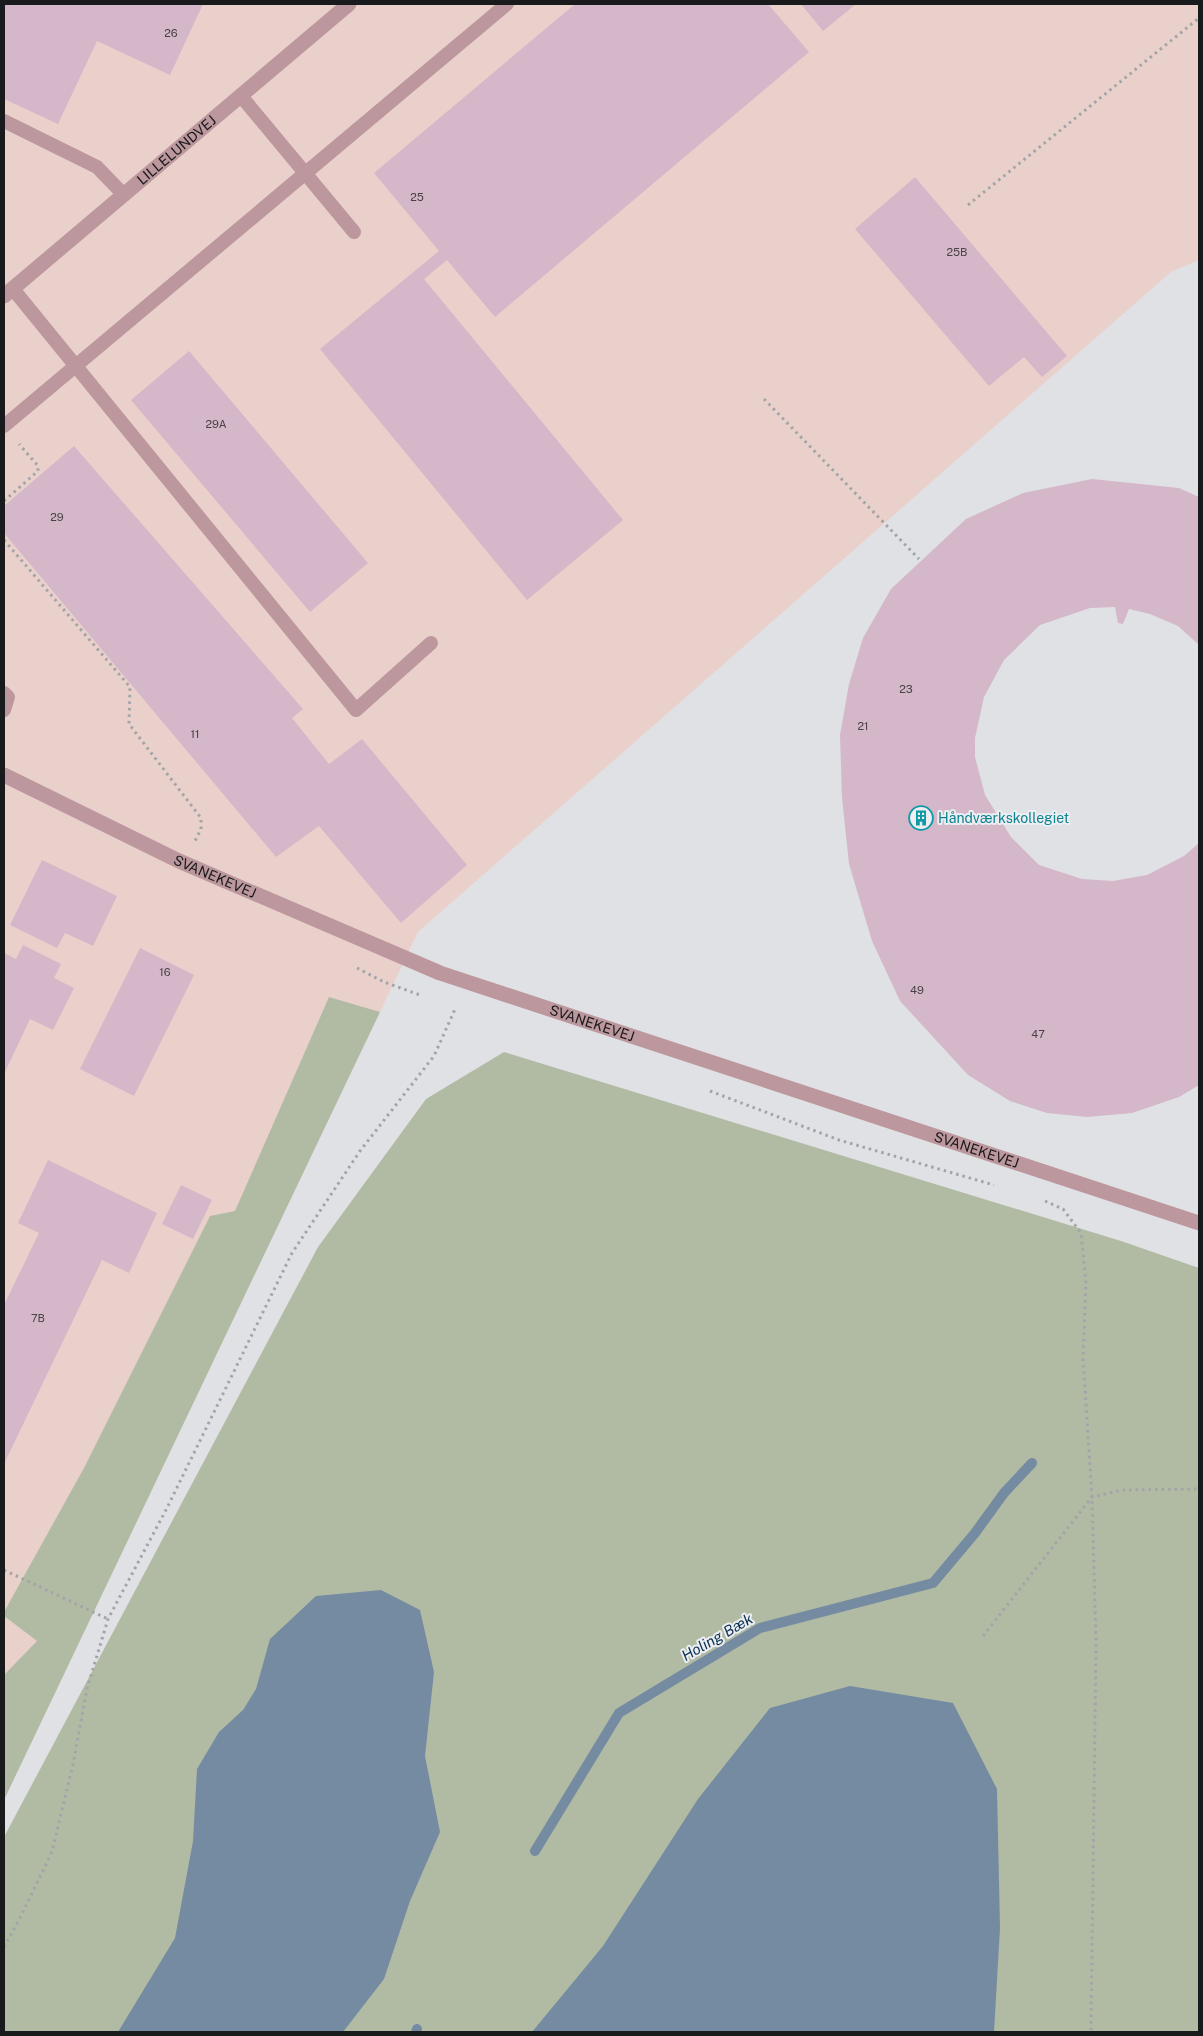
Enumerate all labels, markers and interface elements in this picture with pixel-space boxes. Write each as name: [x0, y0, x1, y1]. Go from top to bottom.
house number: 26: [164, 27, 178, 39]
street label: LILLELUNDVEJ: [134, 112, 219, 188]
house number: 25: [410, 191, 424, 203]
house number: 25B: [947, 246, 967, 258]
house number: 29A: [205, 418, 227, 430]
house number: 29: [50, 511, 64, 523]
house number: 23: [899, 683, 913, 695]
house number: 21: [857, 720, 869, 732]
house number: 11: [191, 728, 199, 740]
building icon: Håndværkskollegiet: [908, 805, 934, 831]
place label: Håndværkskollegiet: [938, 810, 1069, 826]
street label: SVANEKEVEJ: [171, 852, 259, 901]
house number: 16: [159, 966, 171, 978]
house number: 49: [910, 984, 924, 996]
street label: SVANEKEVEJ: [547, 1002, 636, 1044]
house number: 47: [1031, 1028, 1045, 1040]
street label: SVANEKEVEJ: [932, 1128, 1021, 1171]
house number: 7B: [31, 1312, 45, 1324]
water label: Holing Bæk: [678, 1609, 756, 1664]

